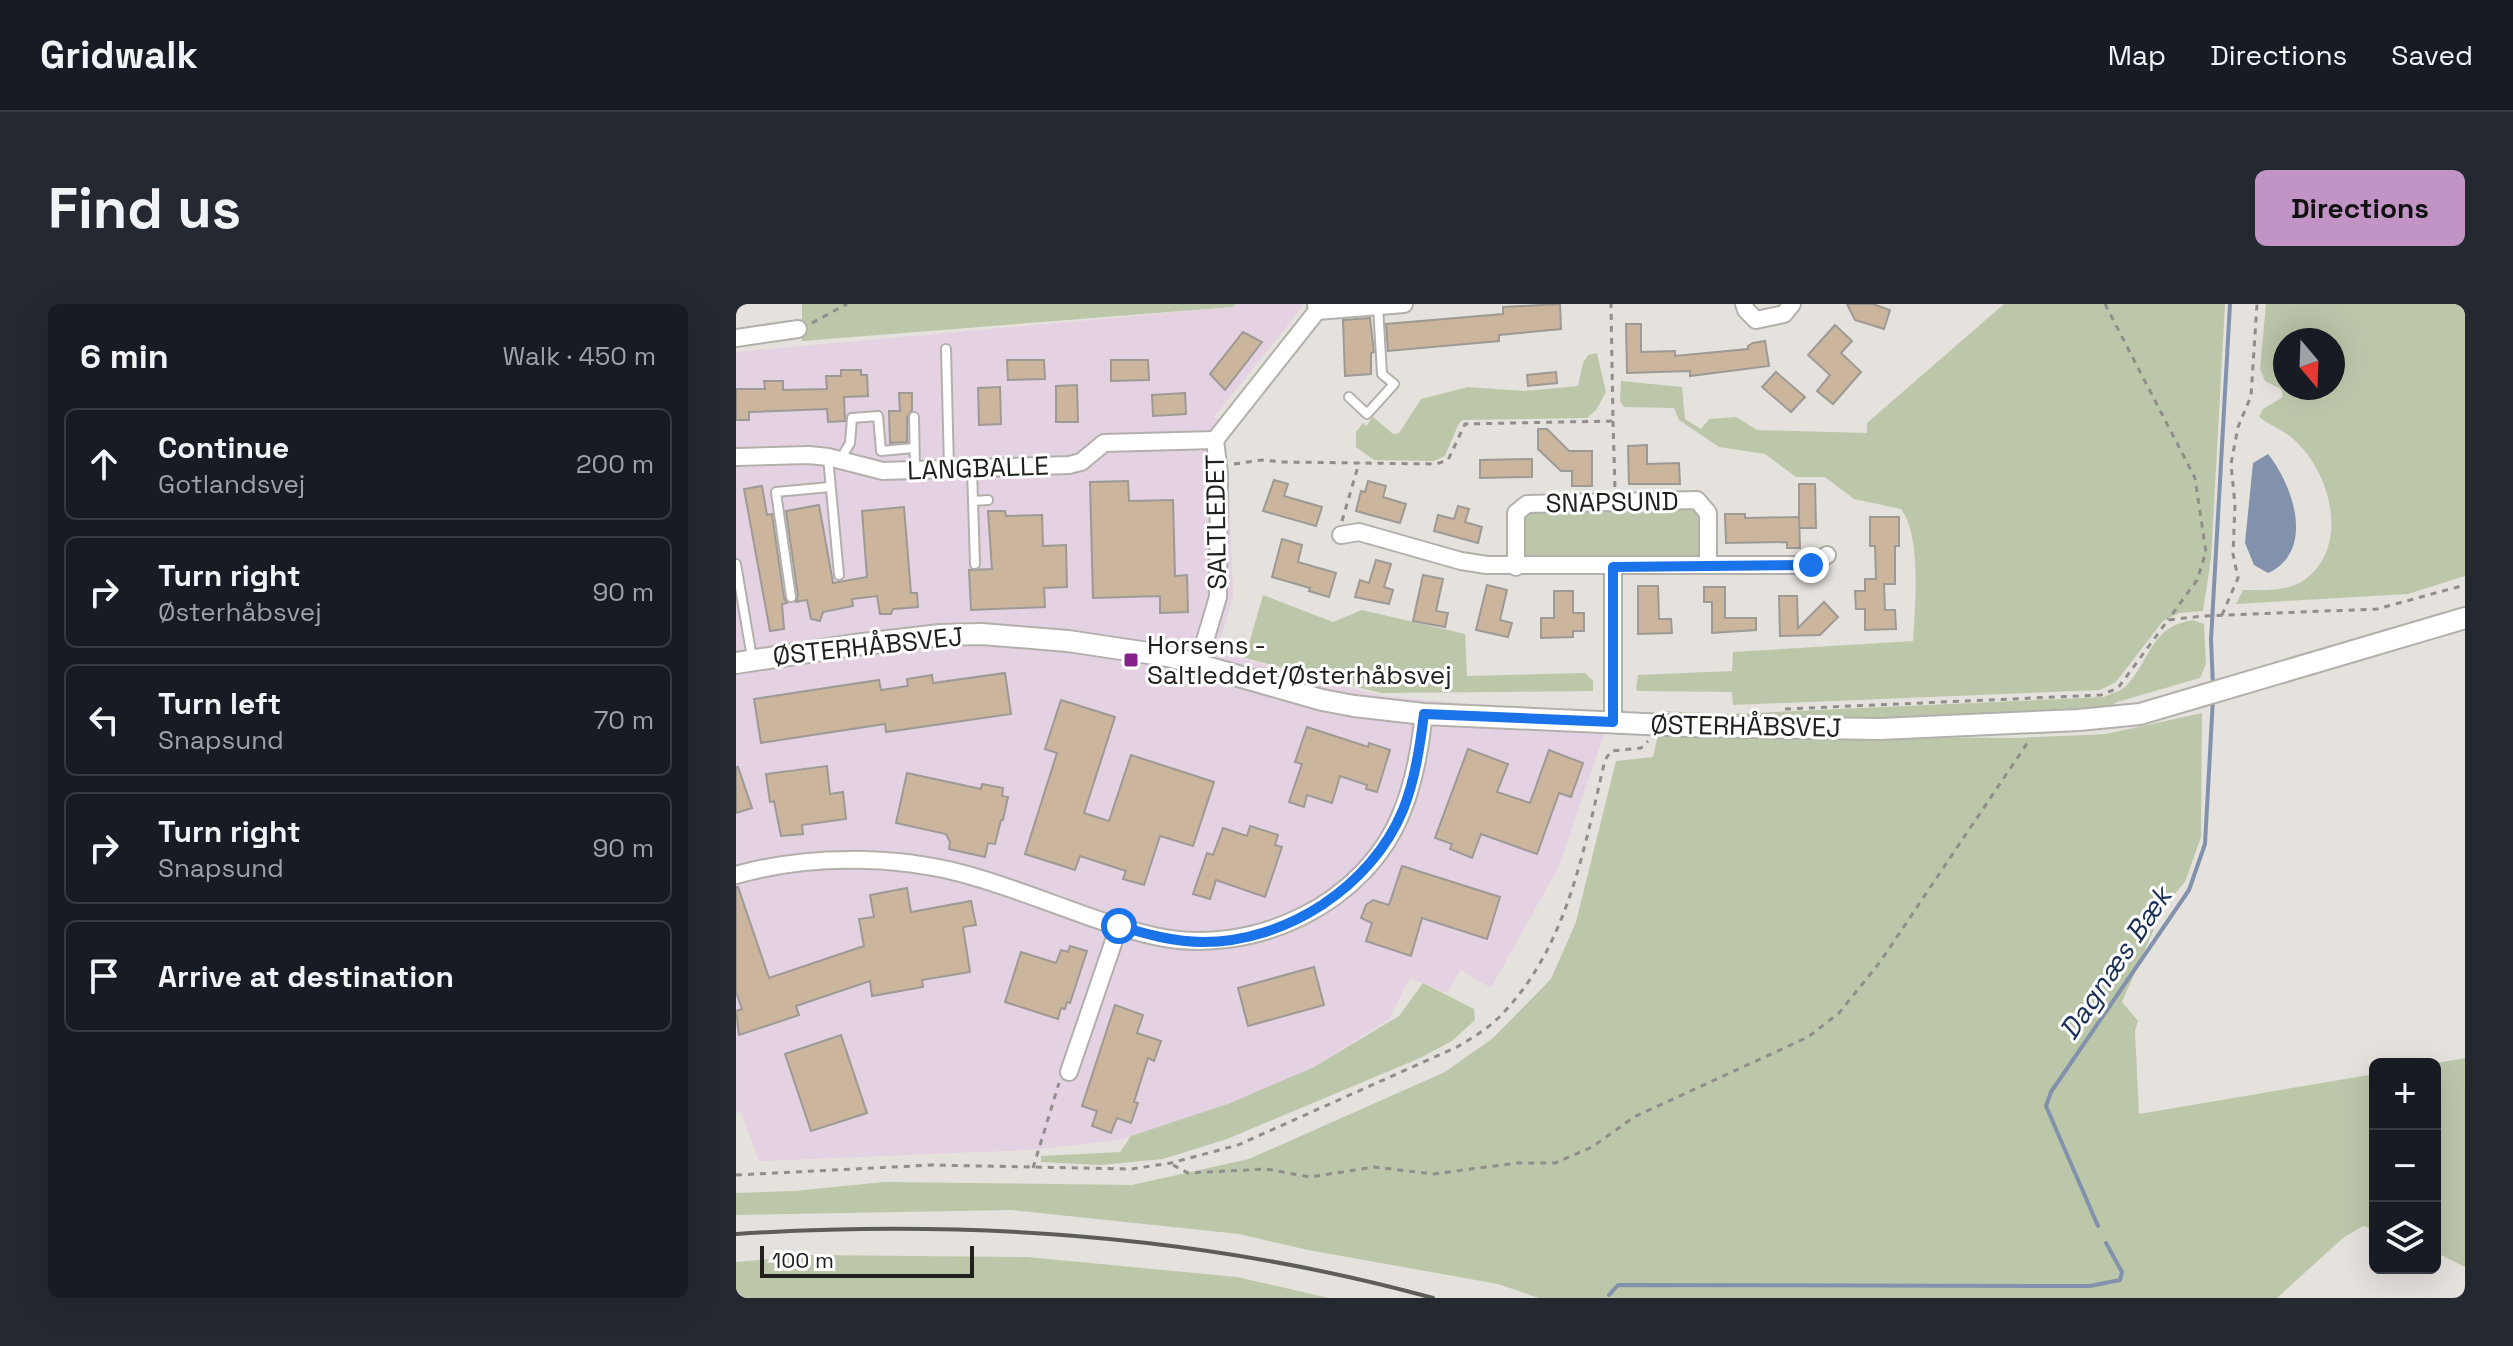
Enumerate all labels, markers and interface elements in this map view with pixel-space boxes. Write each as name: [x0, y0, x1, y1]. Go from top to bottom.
text: Gridwalk: [40, 31, 198, 79]
text: Map: [2108, 37, 2166, 73]
text: Directions: [2210, 37, 2347, 73]
text: Saved: [2391, 37, 2473, 73]
button: Directions: [2255, 170, 2465, 246]
text: Find us: [48, 173, 241, 244]
north arrow: [2273, 328, 2345, 400]
text: 6 min: [80, 335, 169, 378]
text: Walk · 450 m: [502, 339, 656, 373]
text: Continue: [158, 428, 289, 467]
icon: ahead: [82, 442, 126, 486]
text: 200 m: [576, 447, 654, 481]
street label: LANGBALLE: [907, 449, 1049, 487]
street label: SALTLEDET: [1198, 454, 1234, 590]
text: Gotlandsvej: [158, 467, 305, 501]
street label: SNAPSUND: [1545, 484, 1679, 520]
route end: [1793, 547, 1829, 583]
text: Turn right: [158, 556, 301, 595]
icon: right: [82, 570, 126, 614]
text: 90 m: [592, 575, 654, 609]
text: Østerhåbsvej: [158, 595, 322, 629]
street label: ØSTERHÅBSVEJ: [771, 619, 965, 673]
place label: Horsens - Saltleddet/Østerhåbsvej: [1147, 628, 1452, 692]
marker: Horsens - Saltleddet/Østerhåbsvej: [1122, 651, 1140, 669]
text: Turn left: [158, 684, 281, 723]
icon: left: [82, 698, 126, 742]
text: 70 m: [594, 703, 654, 737]
street label: ØSTERHÅBSVEJ: [1650, 707, 1842, 745]
text: Snapsund: [158, 723, 284, 757]
text: Turn right: [158, 812, 301, 851]
icon: right: [82, 826, 126, 870]
text: 90 m: [592, 831, 654, 865]
text: Snapsund: [158, 851, 284, 885]
water label: Dagnæs Bæk: [2051, 877, 2181, 1046]
route start: [1101, 908, 1137, 944]
icon: arrive: [82, 954, 126, 998]
text: Arrive at destination: [158, 957, 454, 996]
map controls: [2369, 1058, 2441, 1274]
button: +: [2369, 1058, 2441, 1130]
button: −: [2369, 1130, 2441, 1202]
button: layers: [2369, 1202, 2441, 1274]
scale bar: [760, 1242, 974, 1278]
text: 100 m: [772, 1246, 834, 1274]

